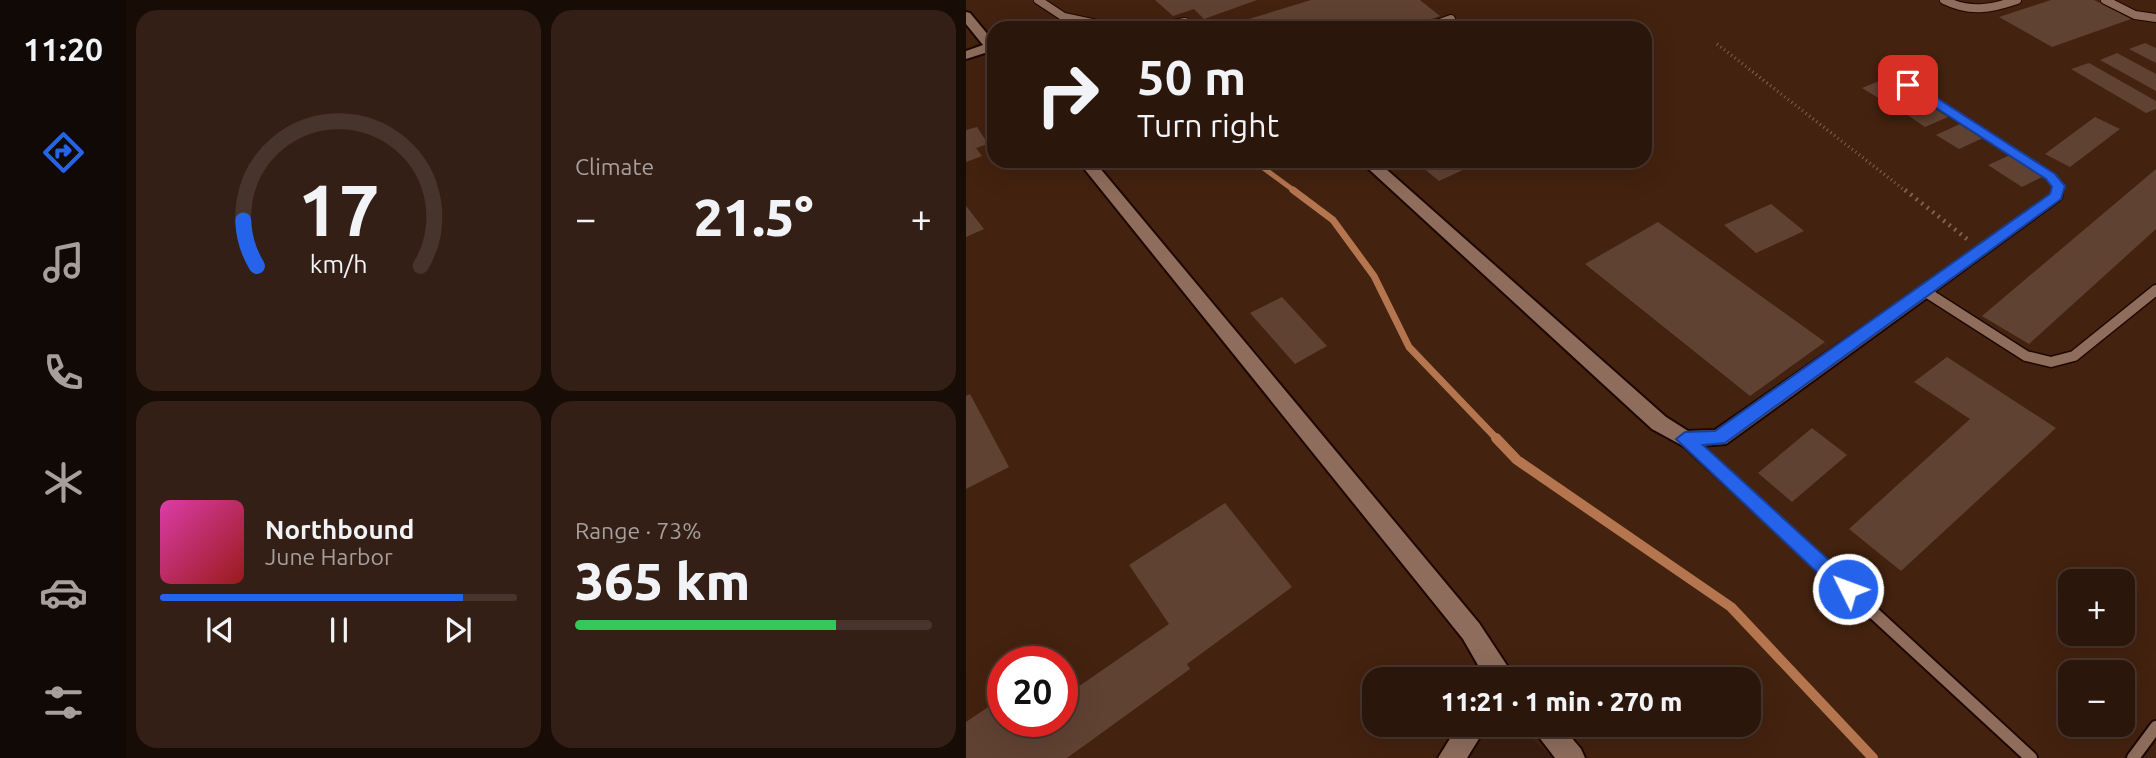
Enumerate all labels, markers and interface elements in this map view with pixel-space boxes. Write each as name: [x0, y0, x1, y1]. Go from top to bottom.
text: 11:20: [23, 31, 103, 67]
icon: right: [1022, 49, 1113, 140]
text: 50 m: [1137, 49, 1246, 104]
pin: [1878, 55, 1938, 115]
icon: arrive: [1889, 66, 1927, 104]
text: Turn right: [1137, 107, 1279, 143]
icon: directions: [39, 128, 88, 177]
text: Climate: [575, 154, 654, 179]
text: 17: [297, 169, 380, 251]
text: 21.5°: [694, 188, 813, 246]
text: −: [575, 197, 596, 239]
text: +: [911, 197, 932, 239]
icon: music: [39, 238, 88, 287]
text: km/h: [310, 250, 367, 278]
icon: phone: [39, 348, 88, 397]
icon: climate: [39, 458, 88, 507]
text: Northbound: [265, 515, 414, 544]
text: Range · 73%: [575, 518, 702, 543]
text: June Harbor: [265, 544, 393, 569]
text: 365 km: [575, 552, 750, 610]
position arrow: [1811, 552, 1885, 626]
icon: car: [39, 568, 88, 617]
map controls: [2058, 569, 2135, 737]
button: +: [2058, 569, 2135, 646]
icon: previous: [201, 611, 239, 649]
icon: pause: [320, 611, 358, 649]
icon: next: [439, 611, 477, 649]
speed limit sign: 20: [987, 646, 1078, 737]
button: −: [2058, 660, 2135, 737]
icon: filters: [39, 678, 88, 727]
text: 11:21 · 1 min · 270 m: [1441, 687, 1682, 716]

